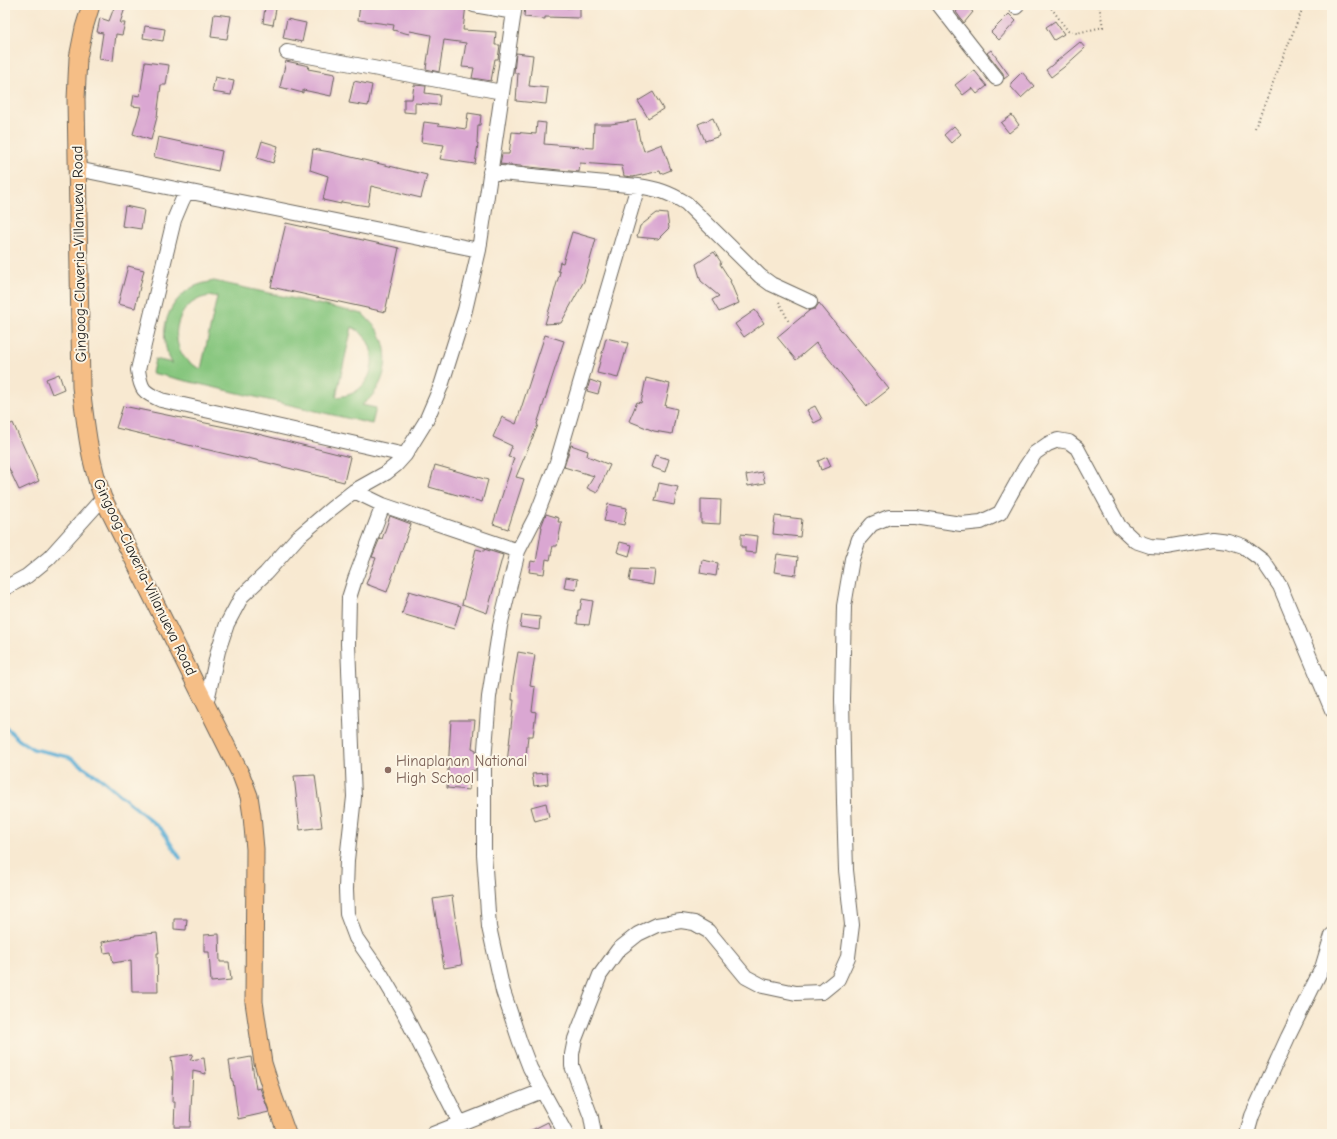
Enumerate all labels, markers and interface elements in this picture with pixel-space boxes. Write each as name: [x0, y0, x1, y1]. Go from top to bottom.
street label: Gingoog-Claveria-Villanueva Road: [68, 145, 90, 363]
street label: Gingoog-Claveria-Villanueva Road: [89, 476, 201, 678]
place label: Hinaplanan National High School: [396, 752, 527, 787]
marker: Hinaplanan National High School: [383, 765, 393, 775]

